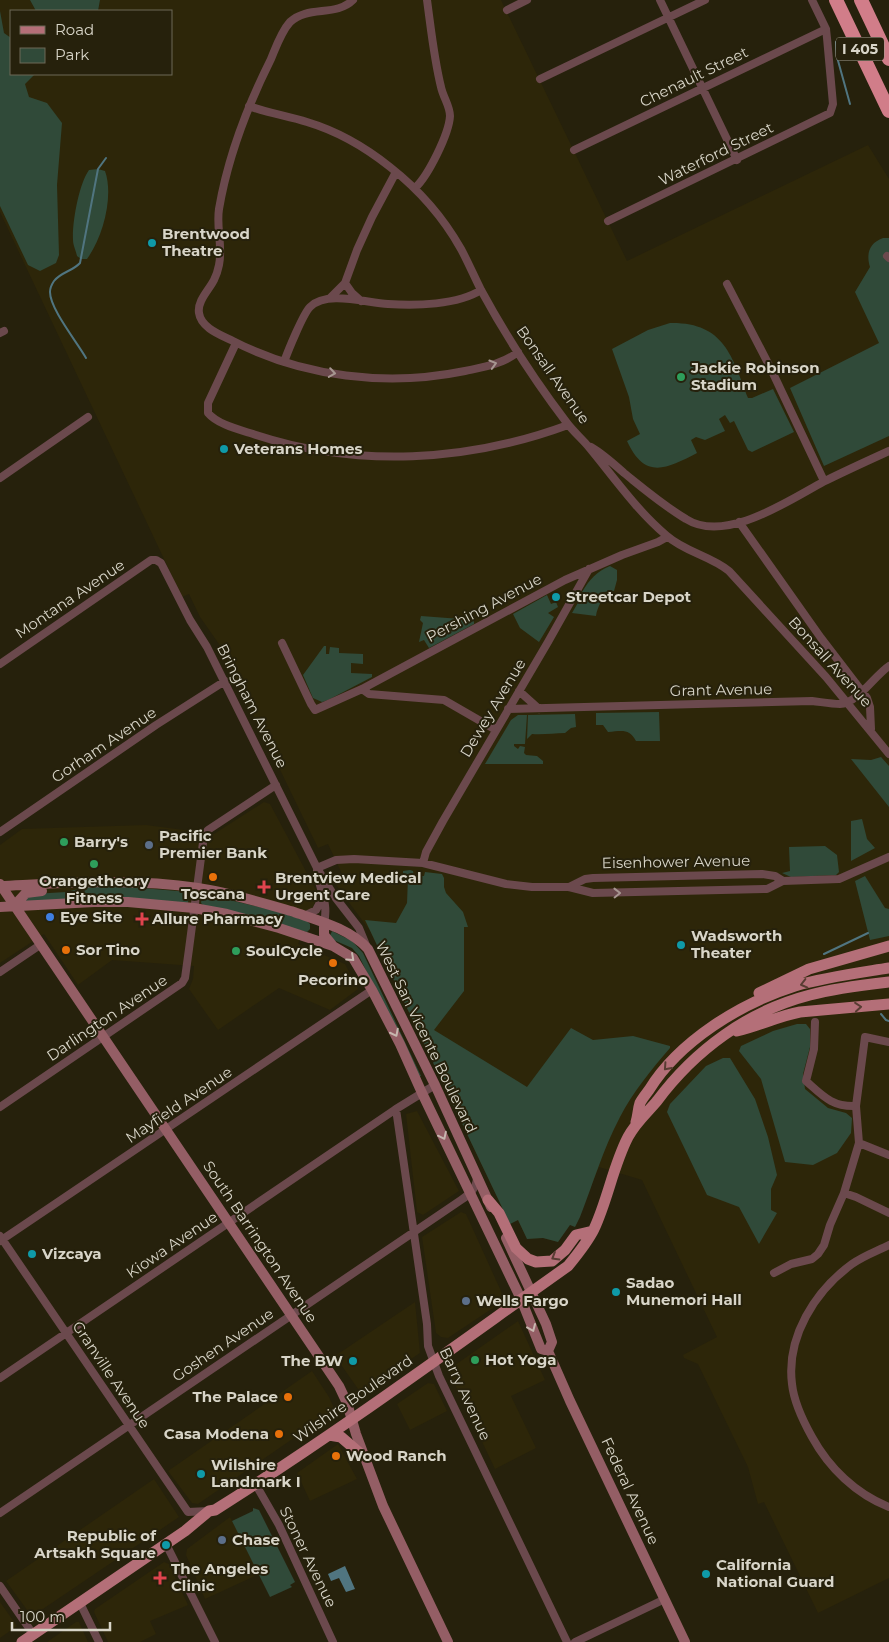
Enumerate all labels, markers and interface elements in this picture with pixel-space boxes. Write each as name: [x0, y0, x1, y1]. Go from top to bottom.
legend: [10, 10, 172, 75]
text: Road: [55, 20, 94, 39]
road number: I 405: [836, 38, 884, 61]
street label: Chenault Street: [637, 42, 751, 111]
text: Park: [55, 45, 89, 64]
street label: Waterford Street: [655, 118, 776, 190]
place label: Brentwood Theatre: [162, 224, 250, 260]
marker: Brentwood Theatre: [146, 237, 158, 249]
street label: Bonsall Avenue: [512, 322, 594, 428]
place label: Jackie Robinson Stadium: [690, 358, 820, 394]
one-way arrow: [488, 359, 497, 370]
one-way arrow: [327, 368, 336, 378]
marker: Jackie Robinson Stadium: [675, 371, 687, 383]
place label: Veterans Homes: [233, 439, 362, 458]
marker: Veterans Homes: [218, 443, 230, 455]
street label: Montana Avenue: [11, 555, 128, 642]
street label: Pershing Avenue: [423, 569, 545, 646]
place label: Streetcar Depot: [566, 587, 691, 606]
marker: Streetcar Depot: [550, 591, 562, 603]
street label: Bonsall Avenue: [785, 612, 876, 711]
street label: Bringham Avenue: [213, 640, 292, 771]
street label: Dewey Avenue: [456, 655, 530, 761]
street label: Grant Avenue: [670, 679, 772, 700]
street label: Gorham Avenue: [48, 703, 160, 787]
place label: Pacific Premier Bank: [159, 826, 267, 862]
place label: Barry's: [74, 832, 128, 851]
marker: Barry's: [58, 836, 70, 848]
marker: Pacific Premier Bank: [143, 839, 155, 851]
street label: Eisenhower Avenue: [602, 851, 750, 872]
marker: Orangetheory Fitness: [88, 858, 100, 870]
place label: Brentview Medical Urgent Care: [275, 868, 421, 904]
place label: Orangetheory Fitness: [39, 871, 150, 907]
marker: Toscana: [207, 871, 219, 883]
marker: Brentview Medical Urgent Care: [257, 880, 271, 894]
place label: Toscana: [181, 884, 245, 903]
one-way arrow: [614, 888, 621, 898]
place label: Eye Site: [60, 907, 122, 926]
place label: Allure Pharmacy: [151, 909, 284, 928]
marker: Eye Site: [44, 911, 56, 923]
marker: Allure Pharmacy: [136, 913, 148, 925]
place label: Wadsworth Theater: [691, 926, 782, 962]
street label: West San Vicente Boulevard: [372, 938, 481, 1136]
marker: Wadsworth Theater: [675, 939, 687, 951]
place label: Sor Tino: [76, 940, 140, 959]
place label: SoulCycle: [246, 941, 323, 960]
marker: Sor Tino: [60, 944, 72, 956]
marker: SoulCycle: [230, 945, 242, 957]
one-way arrow: [345, 952, 354, 961]
marker: Pecorino: [327, 957, 339, 969]
street label: Darlington Avenue: [43, 970, 171, 1065]
place label: Pecorino: [298, 970, 368, 989]
one-way arrow: [799, 978, 808, 989]
one-way arrow: [854, 1002, 862, 1013]
one-way arrow: [389, 1028, 399, 1037]
one-way arrow: [663, 1061, 672, 1070]
street label: Mayfield Avenue: [122, 1062, 235, 1147]
one-way arrow: [437, 1131, 447, 1140]
street label: South Barrington Avenue: [199, 1157, 322, 1326]
street label: Kiowa Avenue: [122, 1207, 221, 1282]
place label: Vizcaya: [41, 1244, 102, 1263]
marker: Vizcaya: [26, 1248, 38, 1260]
one-way arrow: [551, 1251, 560, 1261]
place label: Sadao Munemori Hall: [626, 1273, 742, 1309]
marker: Sadao Munemori Hall: [610, 1286, 622, 1298]
place label: Wells Fargo: [476, 1291, 569, 1310]
marker: Wells Fargo: [460, 1295, 472, 1307]
street label: Goshen Avenue: [168, 1304, 277, 1386]
street label: Granville Avenue: [68, 1317, 154, 1432]
one-way arrow: [525, 1323, 536, 1332]
street label: Barry Avenue: [436, 1344, 495, 1443]
street label: Wilshire Boulevard: [289, 1350, 416, 1447]
place label: Hot Yoga: [485, 1350, 557, 1369]
place label: The BW: [281, 1351, 344, 1370]
marker: Hot Yoga: [469, 1354, 481, 1366]
marker: The BW: [347, 1355, 359, 1367]
place label: The Palace: [193, 1387, 278, 1406]
marker: The Palace: [282, 1391, 294, 1403]
place label: Casa Modena: [164, 1424, 269, 1443]
marker: Casa Modena: [273, 1428, 285, 1440]
street label: Federal Avenue: [597, 1434, 664, 1548]
place label: Wood Ranch: [346, 1446, 447, 1465]
marker: Wood Ranch: [330, 1450, 342, 1462]
place label: Wilshire Landmark I: [211, 1455, 301, 1491]
marker: Wilshire Landmark I: [195, 1468, 207, 1480]
street label: Stoner Avenue: [276, 1503, 341, 1610]
place label: Republic of Artsakh Square: [33, 1526, 157, 1562]
place label: Chase: [232, 1530, 280, 1549]
marker: Chase: [216, 1534, 228, 1546]
marker: Republic of Artsakh Square: [160, 1539, 172, 1551]
place label: California National Guard: [716, 1555, 834, 1591]
place label: The Angeles Clinic: [171, 1559, 268, 1595]
marker: California National Guard: [700, 1568, 712, 1580]
marker: The Angeles Clinic: [153, 1571, 167, 1585]
scale bar: [12, 1600, 110, 1632]
text: 100 m: [20, 1607, 65, 1626]

